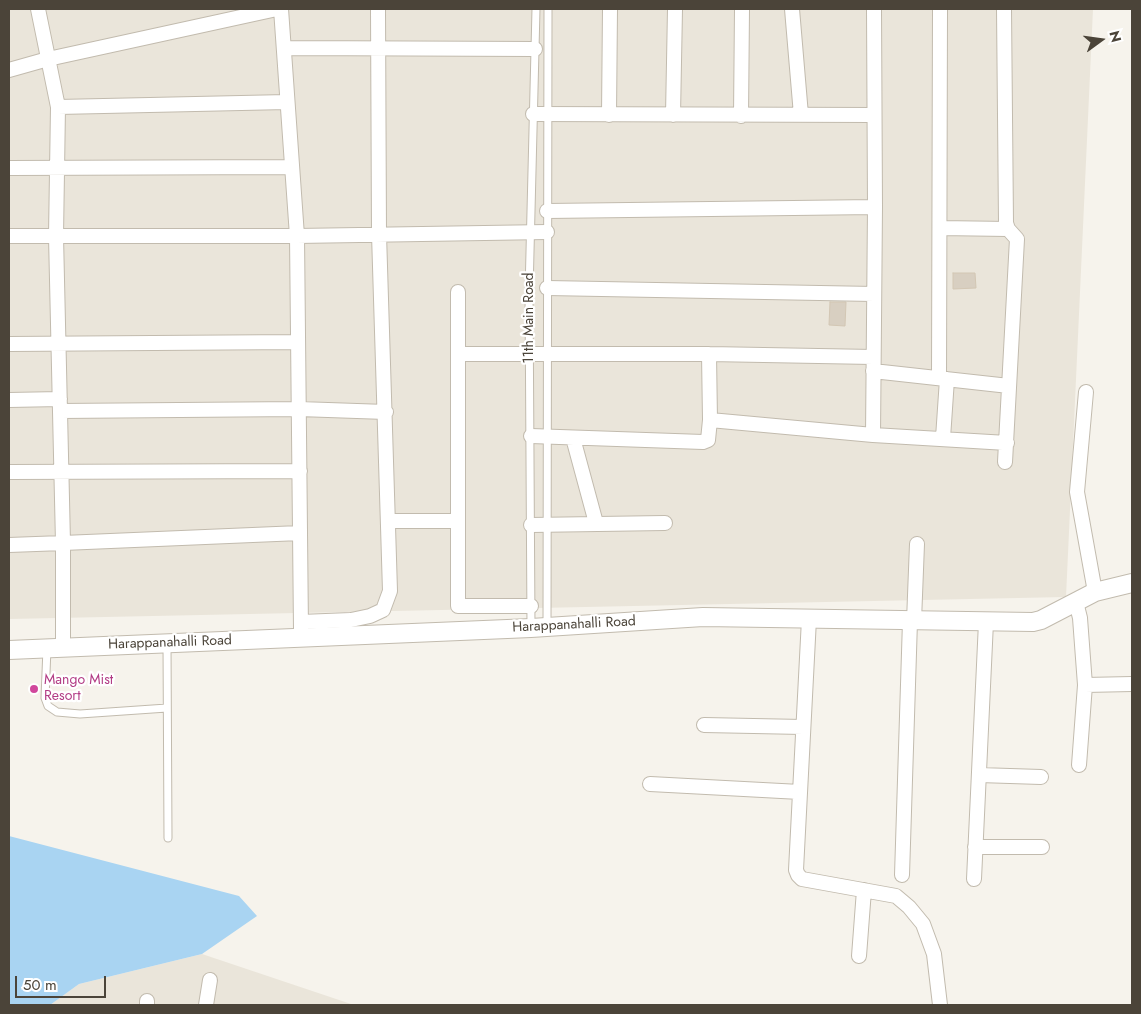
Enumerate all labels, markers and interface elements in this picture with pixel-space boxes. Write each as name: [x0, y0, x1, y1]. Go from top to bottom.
north arrow: [1076, 15, 1126, 65]
text: N: [1105, 29, 1127, 44]
street label: 11th Main Road: [522, 273, 538, 363]
street label: Harappanahalli Road: [512, 613, 636, 637]
street label: Harappanahalli Road: [108, 632, 232, 654]
place label: Mango Mist Resort: [44, 673, 113, 706]
marker: Mango Mist Resort: [28, 683, 40, 695]
scale bar: [18, 966, 109, 998]
text: 50 m: [23, 974, 57, 996]

